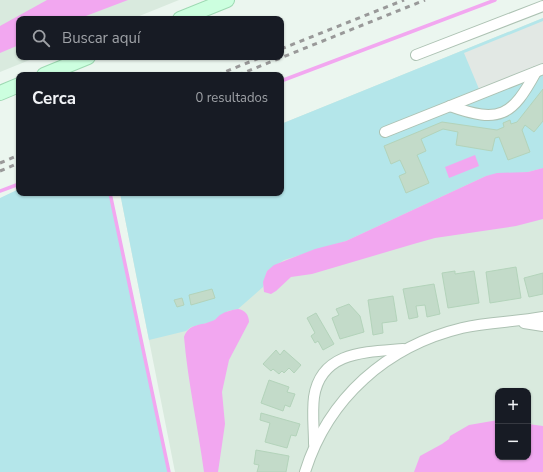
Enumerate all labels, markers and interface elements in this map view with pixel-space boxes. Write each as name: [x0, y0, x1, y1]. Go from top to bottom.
search box: [16, 16, 284, 60]
icon: search: [30, 27, 52, 49]
text: Buscar aquí: [62, 28, 140, 48]
text: Cerca: [32, 87, 76, 110]
text: 0 resultados: [196, 89, 268, 107]
map controls: [495, 388, 531, 460]
button: +: [495, 388, 531, 424]
button: −: [495, 424, 531, 460]

